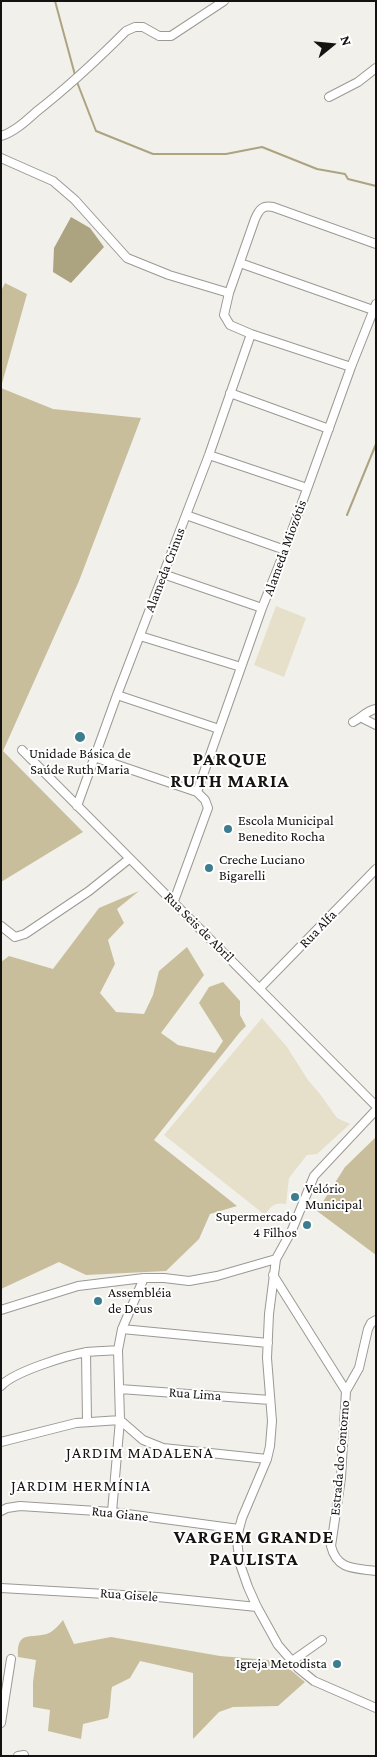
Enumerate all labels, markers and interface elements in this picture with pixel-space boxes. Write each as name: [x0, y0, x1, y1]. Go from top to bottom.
north arrow: [307, 20, 357, 70]
text: N: [337, 34, 355, 48]
street label: Alameda Miozótis: [260, 498, 310, 598]
street label: Alameda Crinus: [141, 525, 189, 615]
marker: Unidade Básica de Saúde Ruth Maria: [73, 730, 87, 744]
place label: Unidade Básica de Saúde Ruth Maria: [29, 746, 131, 779]
district label: PARQUE RUTH MARIA: [169, 748, 291, 792]
place label: Escola Municipal Benedito Rocha: [238, 813, 334, 846]
marker: Escola Municipal Benedito Rocha: [222, 823, 234, 835]
place label: Creche Luciano Bigarelli: [219, 852, 305, 884]
marker: Creche Luciano Bigarelli: [203, 862, 215, 874]
street label: Rua Seis de Abril: [160, 888, 238, 966]
street label: Rua Alfa: [296, 906, 340, 952]
place label: Velório Municipal: [305, 1181, 362, 1214]
marker: Velório Municipal: [289, 1191, 301, 1203]
place label: Supermercado 4 Filhos: [216, 1209, 297, 1242]
marker: Supermercado 4 Filhos: [301, 1219, 313, 1231]
place label: Assembléia de Deus: [108, 1285, 172, 1318]
marker: Assembléia de Deus: [92, 1295, 104, 1307]
street label: Rua Lima: [168, 1384, 222, 1404]
street label: Estrada do Contorno: [327, 1400, 353, 1516]
district label: JARDIM MADALENA: [64, 1443, 216, 1463]
district label: JARDIM HERMÍNIA: [9, 1476, 153, 1496]
street label: Rua Giane: [91, 1503, 149, 1525]
district label: VARGEM GRANDE PAULISTA: [172, 1526, 336, 1570]
street label: Rua Gisele: [99, 1585, 159, 1605]
place label: Igreja Metodista: [236, 1656, 327, 1672]
marker: Igreja Metodista: [331, 1658, 343, 1670]

